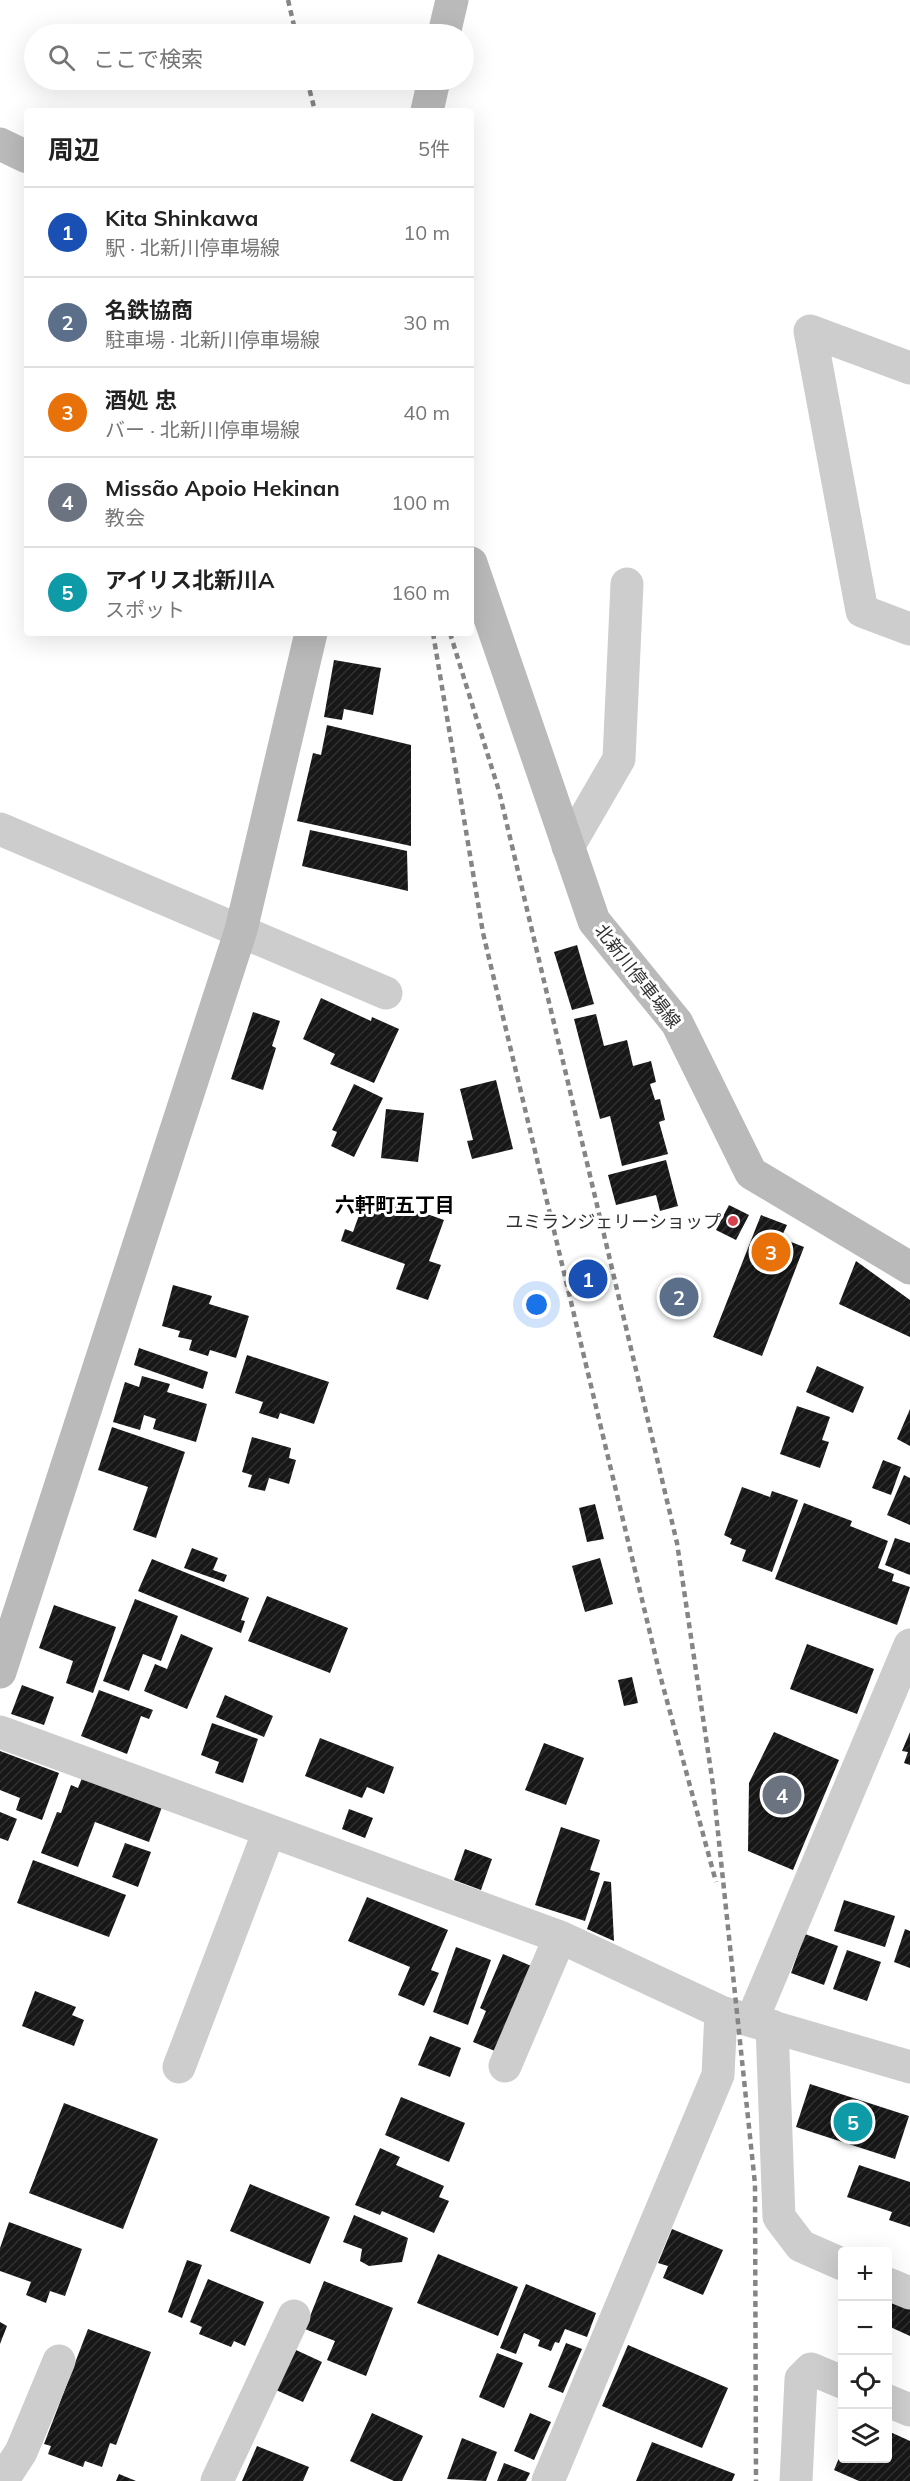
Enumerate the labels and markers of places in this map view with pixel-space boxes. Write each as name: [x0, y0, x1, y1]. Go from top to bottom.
place label: ユミランジェリーショップ: [505, 1210, 721, 1233]
marker: ユミランジェリーショップ: [726, 1214, 740, 1228]
pin: 3: [752, 1230, 790, 1274]
pin: 1: [568, 1256, 608, 1302]
pin: 2: [660, 1274, 698, 1320]
pin: 4: [762, 1772, 802, 1818]
pin: 5: [834, 2100, 872, 2144]

